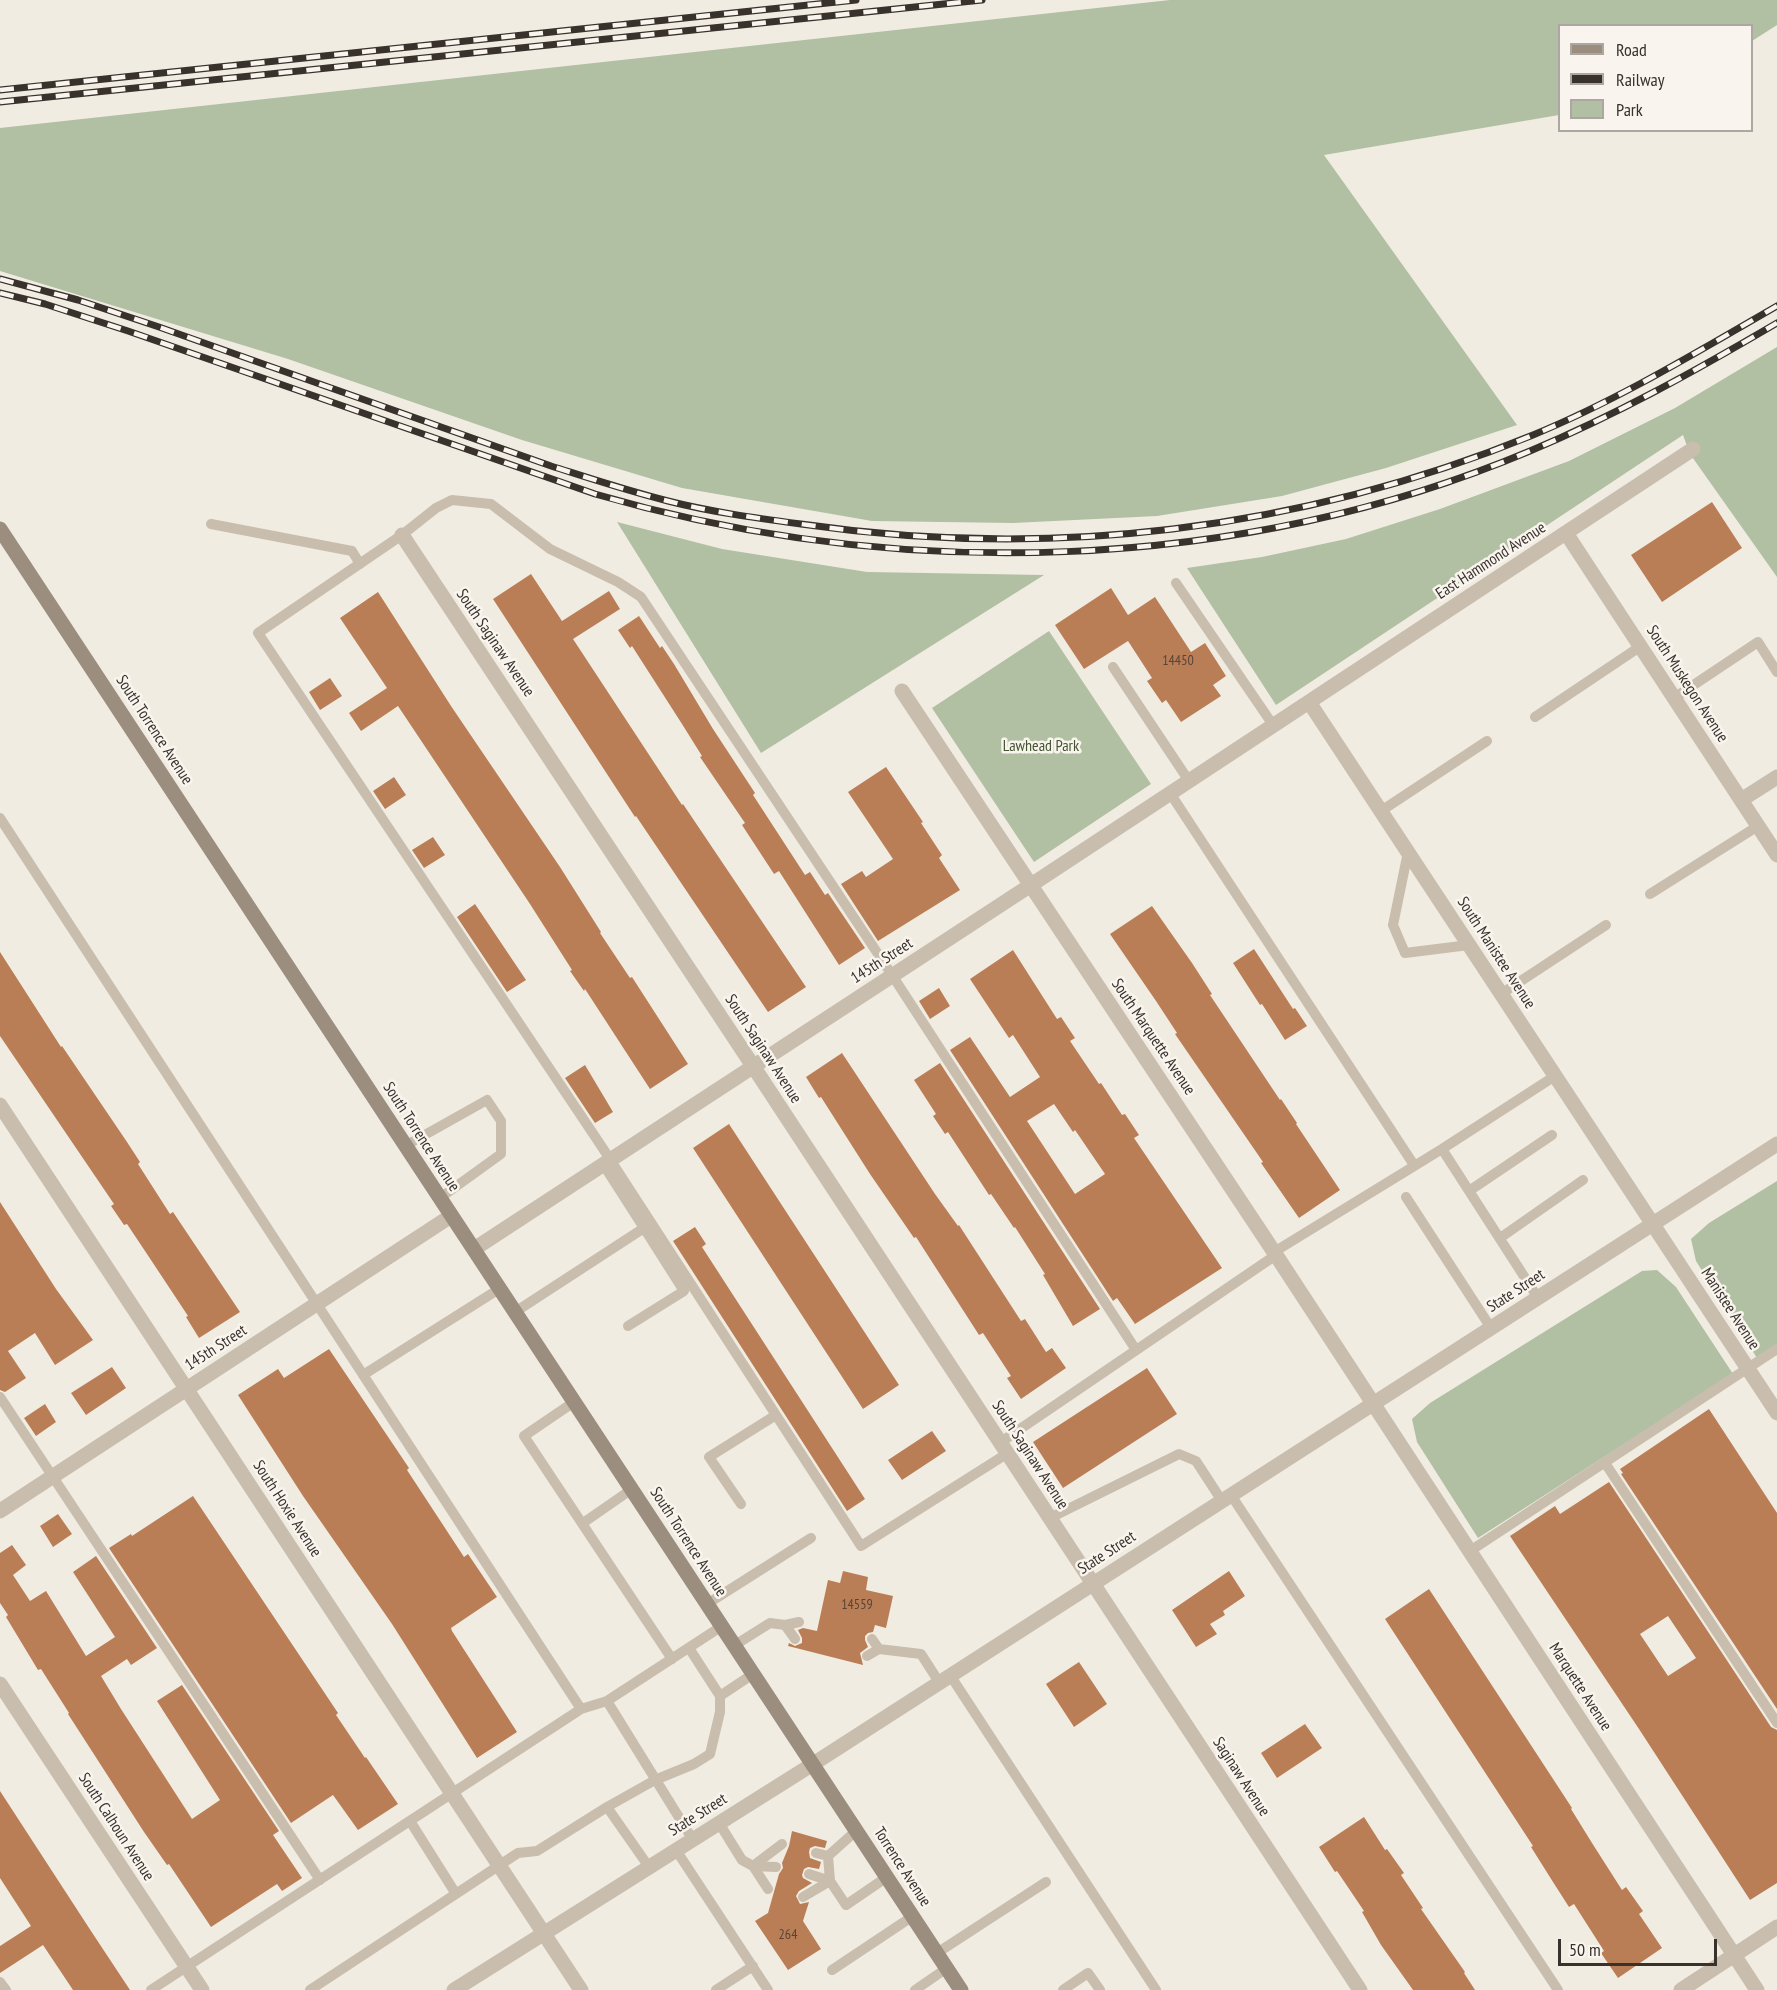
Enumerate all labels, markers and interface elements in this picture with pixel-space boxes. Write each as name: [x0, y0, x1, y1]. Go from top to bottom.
legend: [1558, 24, 1753, 132]
text: Road: [1616, 38, 1647, 61]
text: Railway: [1616, 68, 1665, 91]
text: Park: [1616, 98, 1643, 121]
street label: East Hammond Avenue: [1433, 518, 1549, 604]
street label: South Saginaw Avenue: [452, 585, 538, 701]
street label: South Muskegon Avenue: [1642, 622, 1732, 746]
house number: 14450: [1162, 653, 1194, 669]
street label: South Torrence Avenue: [112, 672, 196, 788]
park label: Lawhead Park: [1003, 736, 1079, 756]
street label: South Manistee Avenue: [1453, 894, 1539, 1012]
street label: 145th Street: [848, 934, 916, 988]
street label: South Marquette Avenue: [1107, 975, 1199, 1099]
street label: South Saginaw Avenue: [721, 991, 805, 1107]
street label: South Torrence Avenue: [379, 1079, 463, 1195]
street label: Manistee Avenue: [1696, 1264, 1764, 1354]
street label: State Street: [1483, 1265, 1549, 1317]
street label: 145th Street: [182, 1321, 250, 1375]
street label: South Saginaw Avenue: [988, 1397, 1072, 1513]
street label: South Hoxie Avenue: [249, 1457, 325, 1561]
street label: South Torrence Avenue: [646, 1484, 730, 1600]
street label: State Street: [1074, 1527, 1140, 1579]
house number: 14559: [841, 1597, 873, 1613]
street label: Marquette Avenue: [1545, 1640, 1615, 1734]
street label: Saginaw Avenue: [1208, 1734, 1274, 1820]
street label: South Calhoun Avenue: [74, 1770, 158, 1884]
street label: State Street: [665, 1790, 731, 1840]
street label: Torrence Avenue: [869, 1824, 935, 1910]
house number: 264: [779, 1927, 797, 1943]
scale bar: [1561, 1927, 1720, 1965]
text: 50 m: [1569, 1938, 1601, 1961]

